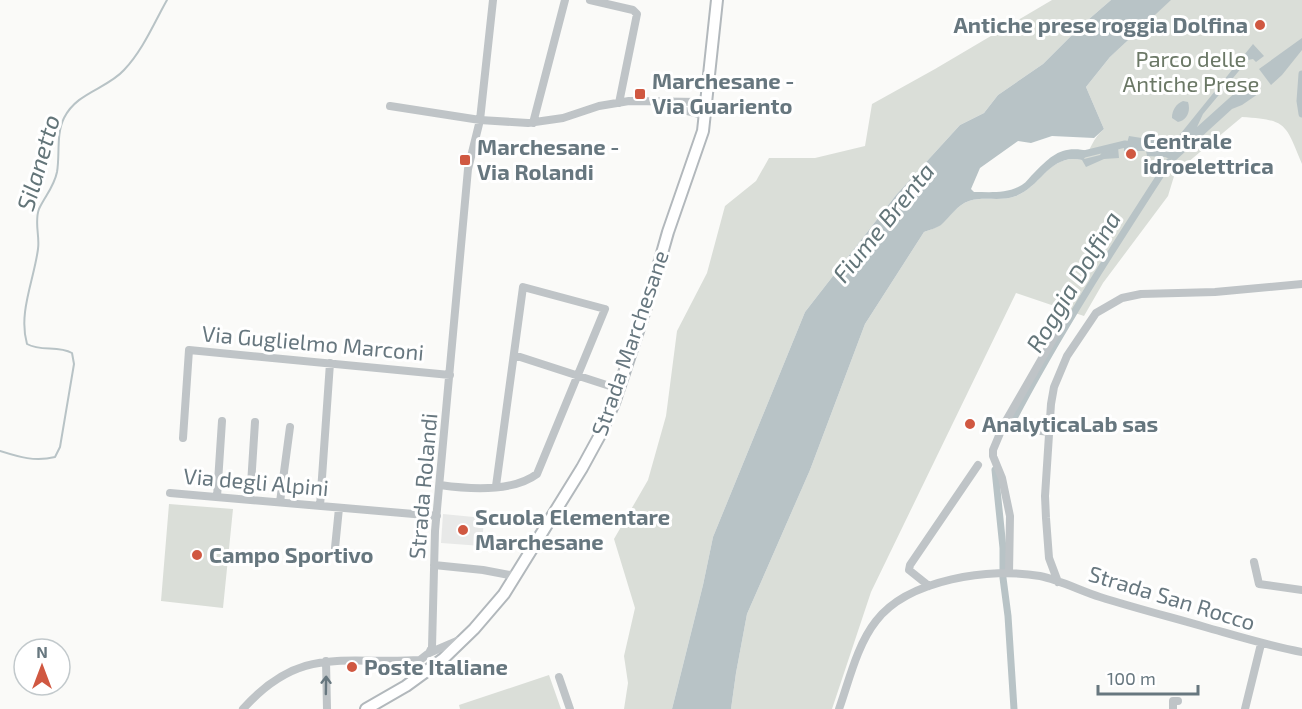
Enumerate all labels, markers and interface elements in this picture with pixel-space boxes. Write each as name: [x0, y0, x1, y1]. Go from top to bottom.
place label: Antiche prese roggia Dolfina: [954, 11, 1248, 37]
marker: Antiche prese roggia Dolfina: [1253, 18, 1267, 32]
park label: Parco delle Antiche Prese: [1123, 45, 1259, 96]
place label: Marchesane - Via Guariento: [652, 67, 794, 118]
marker: Marchesane - Via Guariento: [633, 87, 647, 101]
water label: Silanetto: [10, 111, 65, 214]
place label: Centrale idroelettrica: [1143, 127, 1274, 178]
place label: Marchesane - Via Rolandi: [477, 133, 619, 184]
marker: Centrale idroelettrica: [1124, 147, 1138, 161]
marker: Marchesane - Via Rolandi: [458, 153, 472, 167]
water label: Fiume Brenta: [826, 156, 940, 288]
water label: Roggia Dolfina: [1019, 205, 1126, 357]
street label: Strada Marchesane: [585, 247, 673, 439]
street label: Via Guglielmo Marconi: [201, 319, 425, 365]
place label: AnalyticaLab sas: [982, 410, 1158, 437]
street label: Strada Rolandi: [403, 412, 441, 560]
marker: AnalyticaLab sas: [963, 417, 977, 431]
street label: Via degli Alpini: [182, 462, 330, 500]
place label: Scuola Elementare Marchesane: [475, 503, 670, 554]
marker: Scuola Elementare Marchesane: [456, 523, 470, 537]
place label: Campo Sportivo: [209, 541, 374, 567]
marker: Campo Sportivo: [190, 548, 204, 562]
street label: Strada San Rocco: [1086, 559, 1259, 635]
north arrow: [12, 637, 72, 697]
text: N: [36, 642, 48, 661]
place label: Poste Italiane: [364, 653, 508, 679]
scale bar: [1098, 658, 1198, 696]
marker: Poste Italiane: [345, 660, 359, 674]
text: 100 m: [1107, 667, 1156, 689]
one-way arrow: [320, 676, 332, 696]

